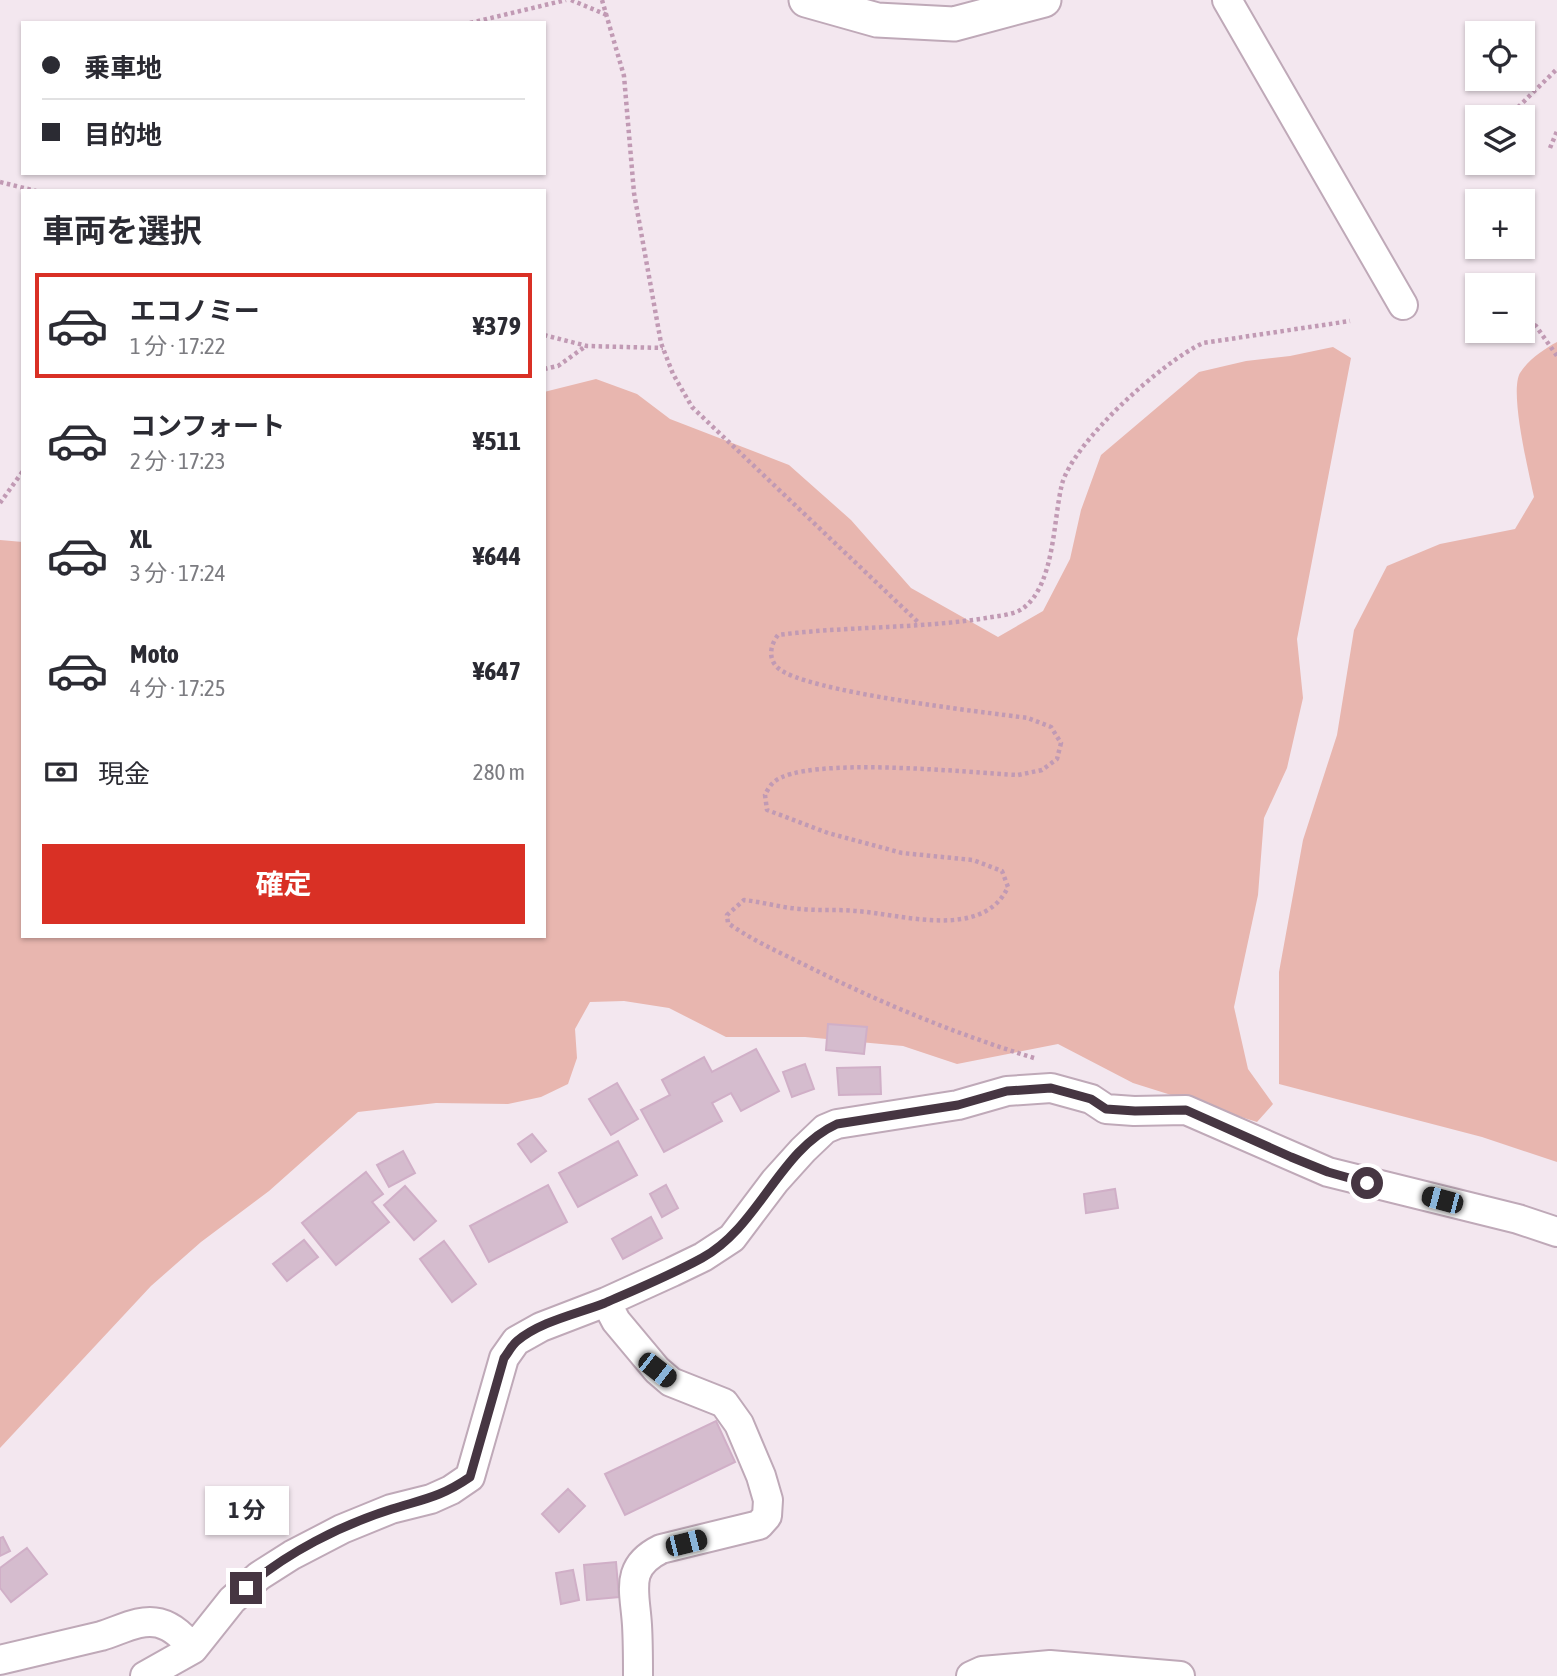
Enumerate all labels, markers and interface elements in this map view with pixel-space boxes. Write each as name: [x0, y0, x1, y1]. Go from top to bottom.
map controls: [1465, 21, 1535, 343]
button: locate: [1465, 21, 1535, 91]
text: 乗車地: [84, 53, 162, 83]
button: layers: [1465, 105, 1535, 175]
text: 目的地: [84, 120, 162, 150]
button: +: [1465, 189, 1535, 259]
text: 車両を選択: [42, 212, 202, 249]
button: −: [1465, 273, 1535, 343]
icon: car: [46, 294, 109, 357]
text: エコノミー: [130, 296, 260, 326]
text: ¥379: [473, 311, 521, 341]
text: 1 分 · 17:22: [130, 333, 226, 359]
icon: car: [46, 409, 109, 472]
text: コンフォート: [130, 411, 285, 441]
text: ¥511: [473, 426, 521, 456]
text: 2 分 · 17:23: [130, 448, 226, 474]
icon: car: [46, 524, 109, 587]
text: XL: [130, 524, 152, 554]
text: ¥644: [473, 541, 521, 571]
text: 3 分 · 17:24: [130, 560, 226, 586]
icon: car: [46, 639, 109, 702]
text: Moto: [130, 639, 179, 669]
text: ¥647: [473, 656, 521, 686]
text: 4 分 · 17:25: [130, 675, 226, 701]
icon: cash: [42, 753, 80, 791]
text: 現金: [98, 759, 150, 789]
text: 280 m: [473, 759, 525, 785]
button: 確定: [42, 844, 525, 924]
route start: [1351, 1167, 1383, 1199]
car: [1419, 1184, 1466, 1216]
car: [634, 1349, 681, 1391]
callout: 1 分: [204, 1486, 288, 1536]
text: 1 分: [229, 1497, 265, 1523]
car: [664, 1528, 709, 1558]
route end: [230, 1572, 262, 1604]

